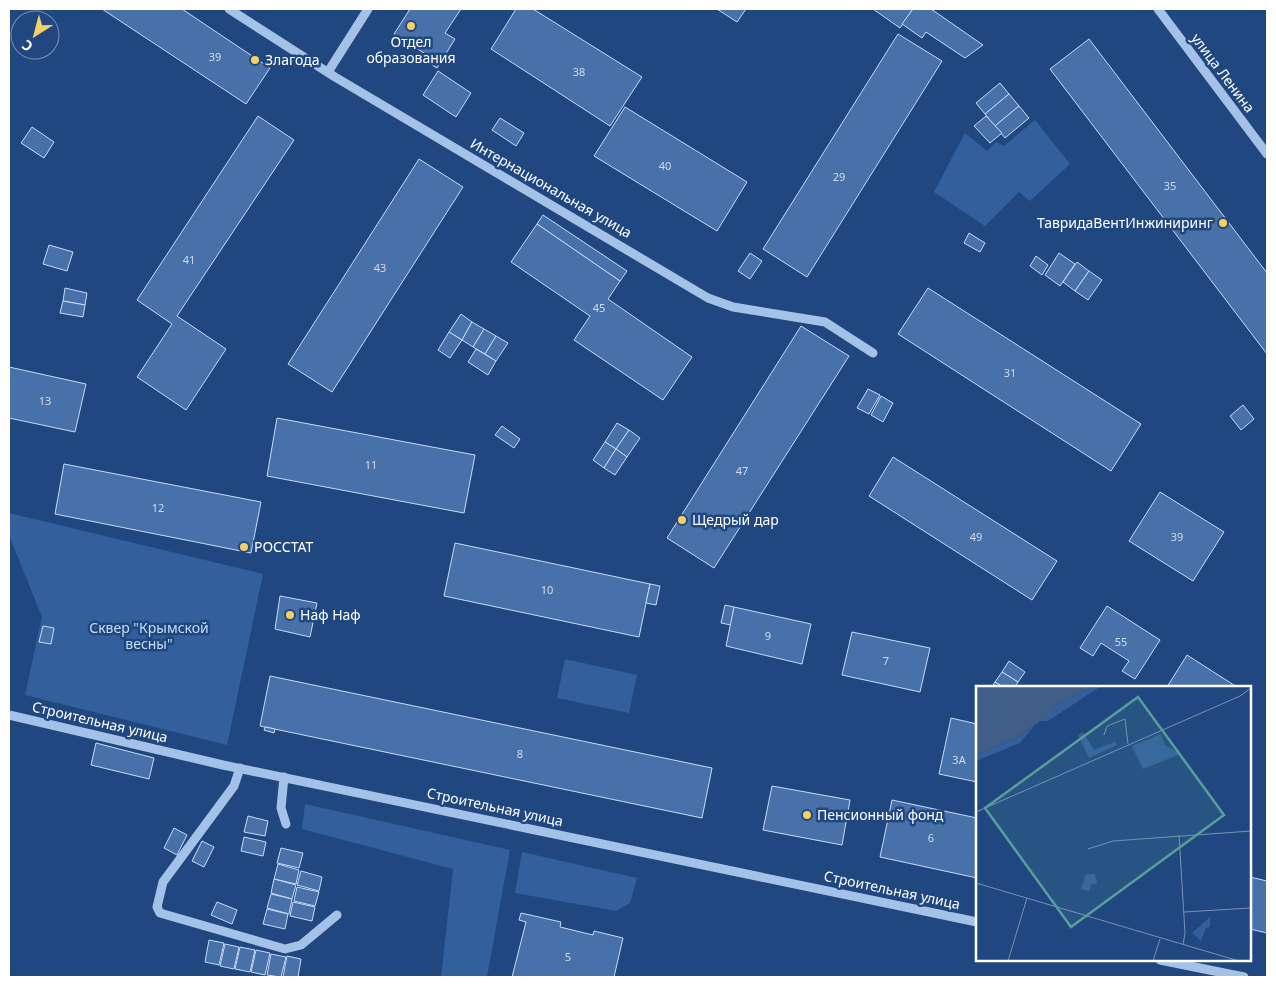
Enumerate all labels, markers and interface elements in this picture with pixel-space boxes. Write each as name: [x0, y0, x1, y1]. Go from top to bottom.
north arrow: [10, 10, 60, 60]
marker: Отдел образования: [405, 20, 417, 32]
street label: улица Ленина: [1187, 29, 1259, 116]
place label: Отдел образования: [366, 32, 456, 67]
text: С: [18, 36, 36, 56]
house number: 39: [209, 49, 221, 64]
place label: Злагода: [265, 50, 320, 69]
marker: Злагода: [249, 54, 261, 66]
house number: 38: [573, 64, 585, 79]
street label: Интернациональная улица: [467, 133, 636, 242]
house number: 40: [659, 158, 671, 173]
house number: 29: [833, 169, 845, 184]
house number: 35: [1164, 178, 1176, 193]
place label: ТавридаВентИнжиниринг: [1037, 213, 1213, 232]
marker: ТавридаВентИнжиниринг: [1217, 217, 1229, 229]
house number: 41: [183, 252, 195, 267]
house number: 43: [374, 260, 386, 275]
house number: 45: [593, 300, 605, 315]
house number: 31: [1004, 365, 1016, 380]
house number: 13: [39, 393, 51, 408]
house number: 11: [365, 457, 377, 472]
house number: 47: [736, 463, 748, 478]
house number: 12: [152, 500, 164, 515]
place label: Щедрый дар: [692, 510, 779, 529]
marker: Щедрый дар: [676, 514, 688, 526]
house number: 49: [970, 529, 982, 544]
house number: 39: [1171, 529, 1183, 544]
place label: РОССТАТ: [254, 537, 314, 556]
marker: РОССТАТ: [238, 541, 250, 553]
house number: 10: [541, 582, 553, 597]
place label: Наф Наф: [300, 605, 361, 624]
marker: Наф Наф: [284, 609, 296, 621]
park label: Сквер "Крымской весны": [89, 618, 209, 653]
house number: 9: [765, 628, 771, 643]
house number: 55: [1115, 634, 1127, 649]
house number: 7: [883, 653, 889, 668]
inset map: [976, 686, 1251, 961]
street label: Строительная улица: [30, 697, 170, 746]
house number: 8: [517, 746, 523, 761]
house number: 3А: [952, 752, 967, 767]
street label: Строительная улица: [425, 783, 565, 830]
place label: Пенсионный фонд: [817, 805, 944, 824]
marker: Пенсионный фонд: [801, 809, 813, 821]
house number: 6: [928, 830, 934, 845]
street label: Строительная улица: [822, 866, 962, 913]
house number: 5: [565, 949, 571, 964]

